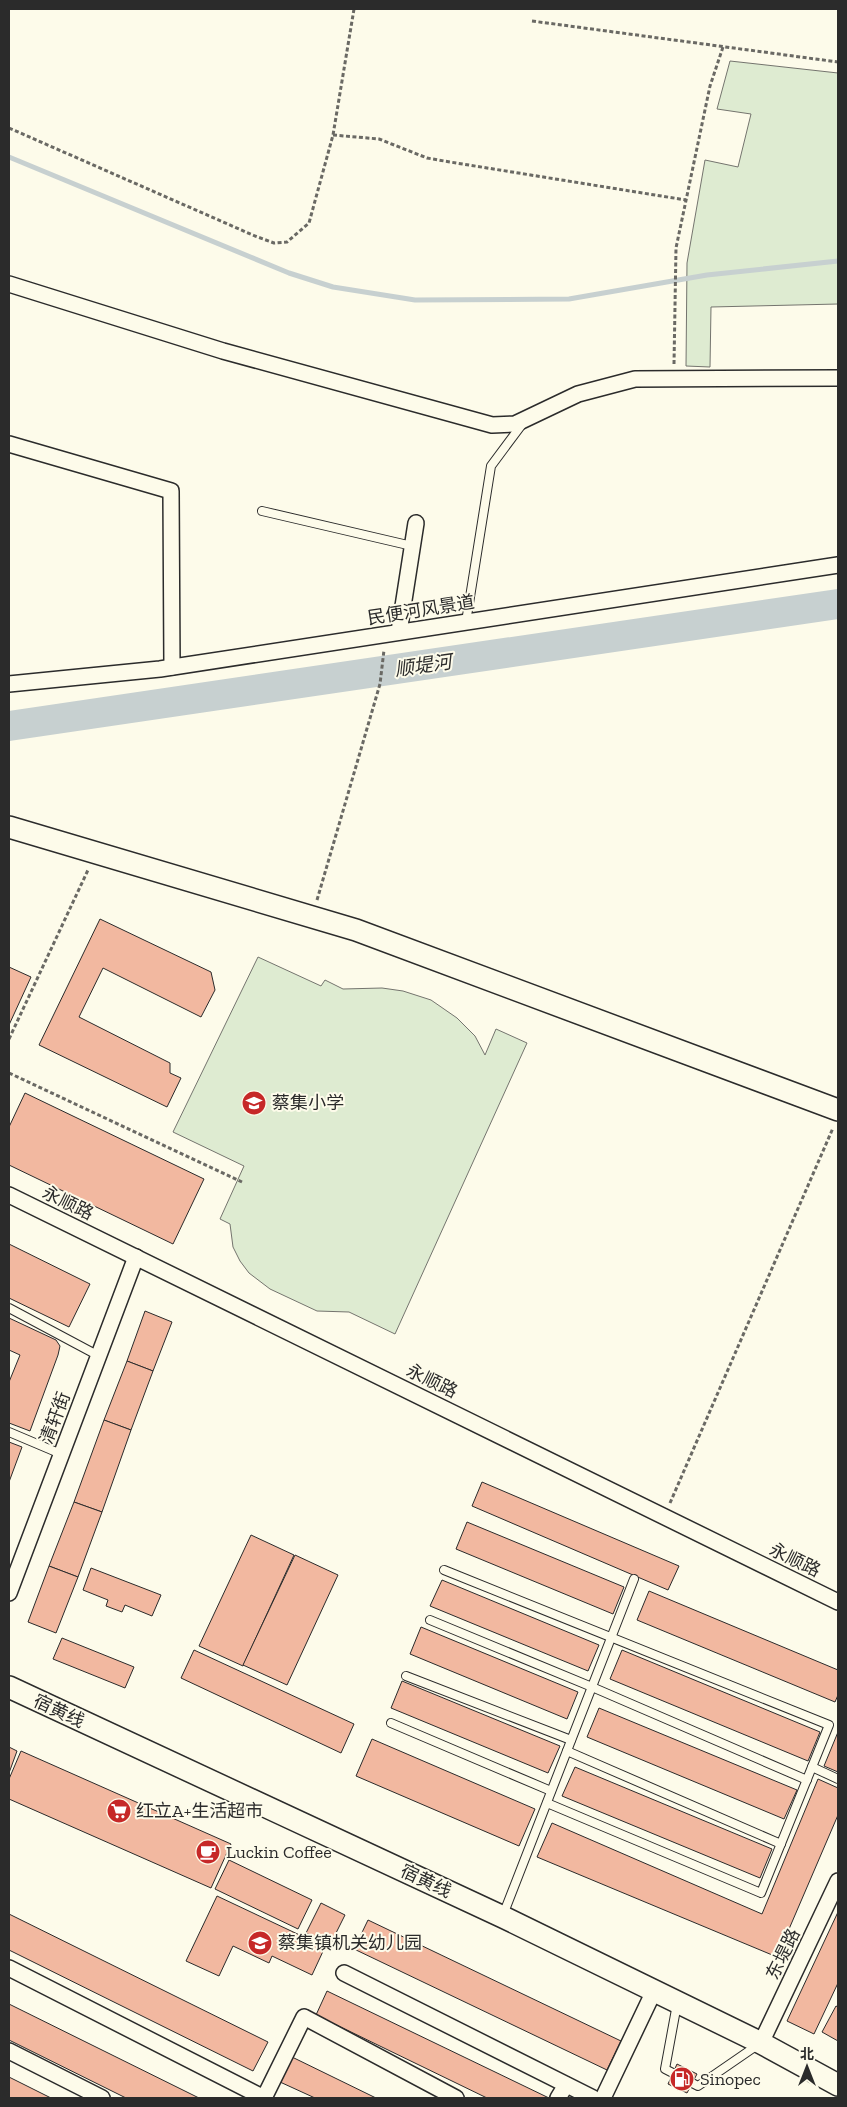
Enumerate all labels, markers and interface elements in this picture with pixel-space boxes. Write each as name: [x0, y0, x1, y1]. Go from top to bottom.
street label: 民便河风景道: [366, 591, 476, 629]
water label: 顺堤河: [393, 650, 457, 681]
school or university icon: 蔡集小学: [241, 1090, 267, 1116]
place label: 蔡集小学: [272, 1092, 344, 1114]
street label: 永顺路: [39, 1181, 97, 1225]
street label: 永顺路: [403, 1359, 461, 1403]
street label: 清轩街: [35, 1389, 75, 1447]
street label: 永顺路: [766, 1538, 824, 1582]
street label: 宿黄线: [30, 1690, 88, 1732]
supermarket icon: 红立A+生活超市: [106, 1798, 132, 1824]
place label: 红立A+生活超市: [136, 1800, 263, 1822]
cafe icon: Luckin Coffee: [195, 1839, 221, 1865]
place label: Luckin Coffee: [226, 1841, 332, 1863]
street label: 宿黄线: [397, 1860, 455, 1902]
street label: 东堤路: [761, 1925, 805, 1983]
school or university icon: 蔡集镇机关幼儿园: [247, 1930, 273, 1956]
place label: 蔡集镇机关幼儿园: [278, 1932, 422, 1954]
north arrow: [782, 2042, 832, 2092]
text: 北: [800, 2046, 814, 2063]
fuel station icon: Sinopec: [669, 2066, 695, 2092]
place label: Sinopec: [700, 2068, 761, 2090]

